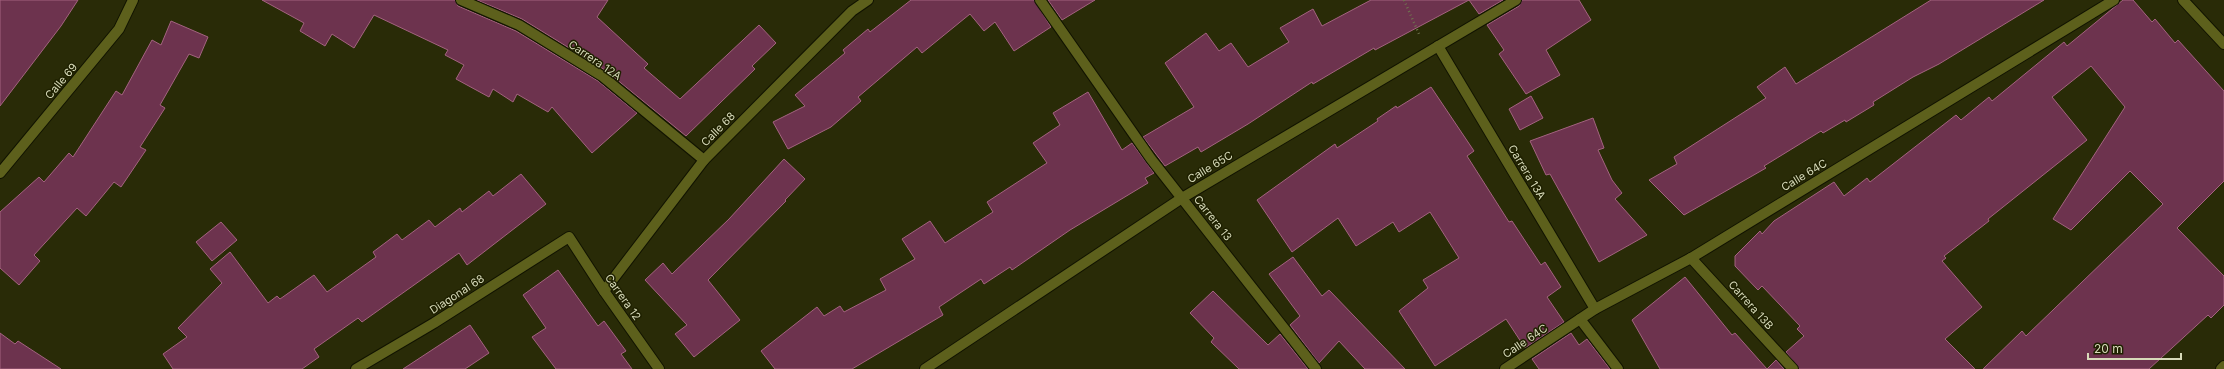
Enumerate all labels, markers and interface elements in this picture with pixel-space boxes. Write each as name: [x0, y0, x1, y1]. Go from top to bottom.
street label: Carrera 12A: [566, 37, 625, 83]
street label: Calle 69: [42, 60, 80, 102]
street label: Calle 68: [698, 109, 738, 149]
street label: Carrera 13A: [1505, 142, 1549, 202]
street label: Calle 65C: [1185, 148, 1235, 186]
street label: Calle 64C: [1779, 156, 1829, 194]
street label: Carrera 13: [1191, 193, 1235, 244]
street label: Diagonal 68: [427, 271, 487, 317]
street label: Carrera 12: [602, 271, 644, 323]
street label: Carrera 13B: [1725, 278, 1777, 332]
street label: Calle 64C: [1500, 321, 1550, 361]
scale bar: [2088, 335, 2181, 361]
text: 20 m: [2094, 341, 2123, 356]

